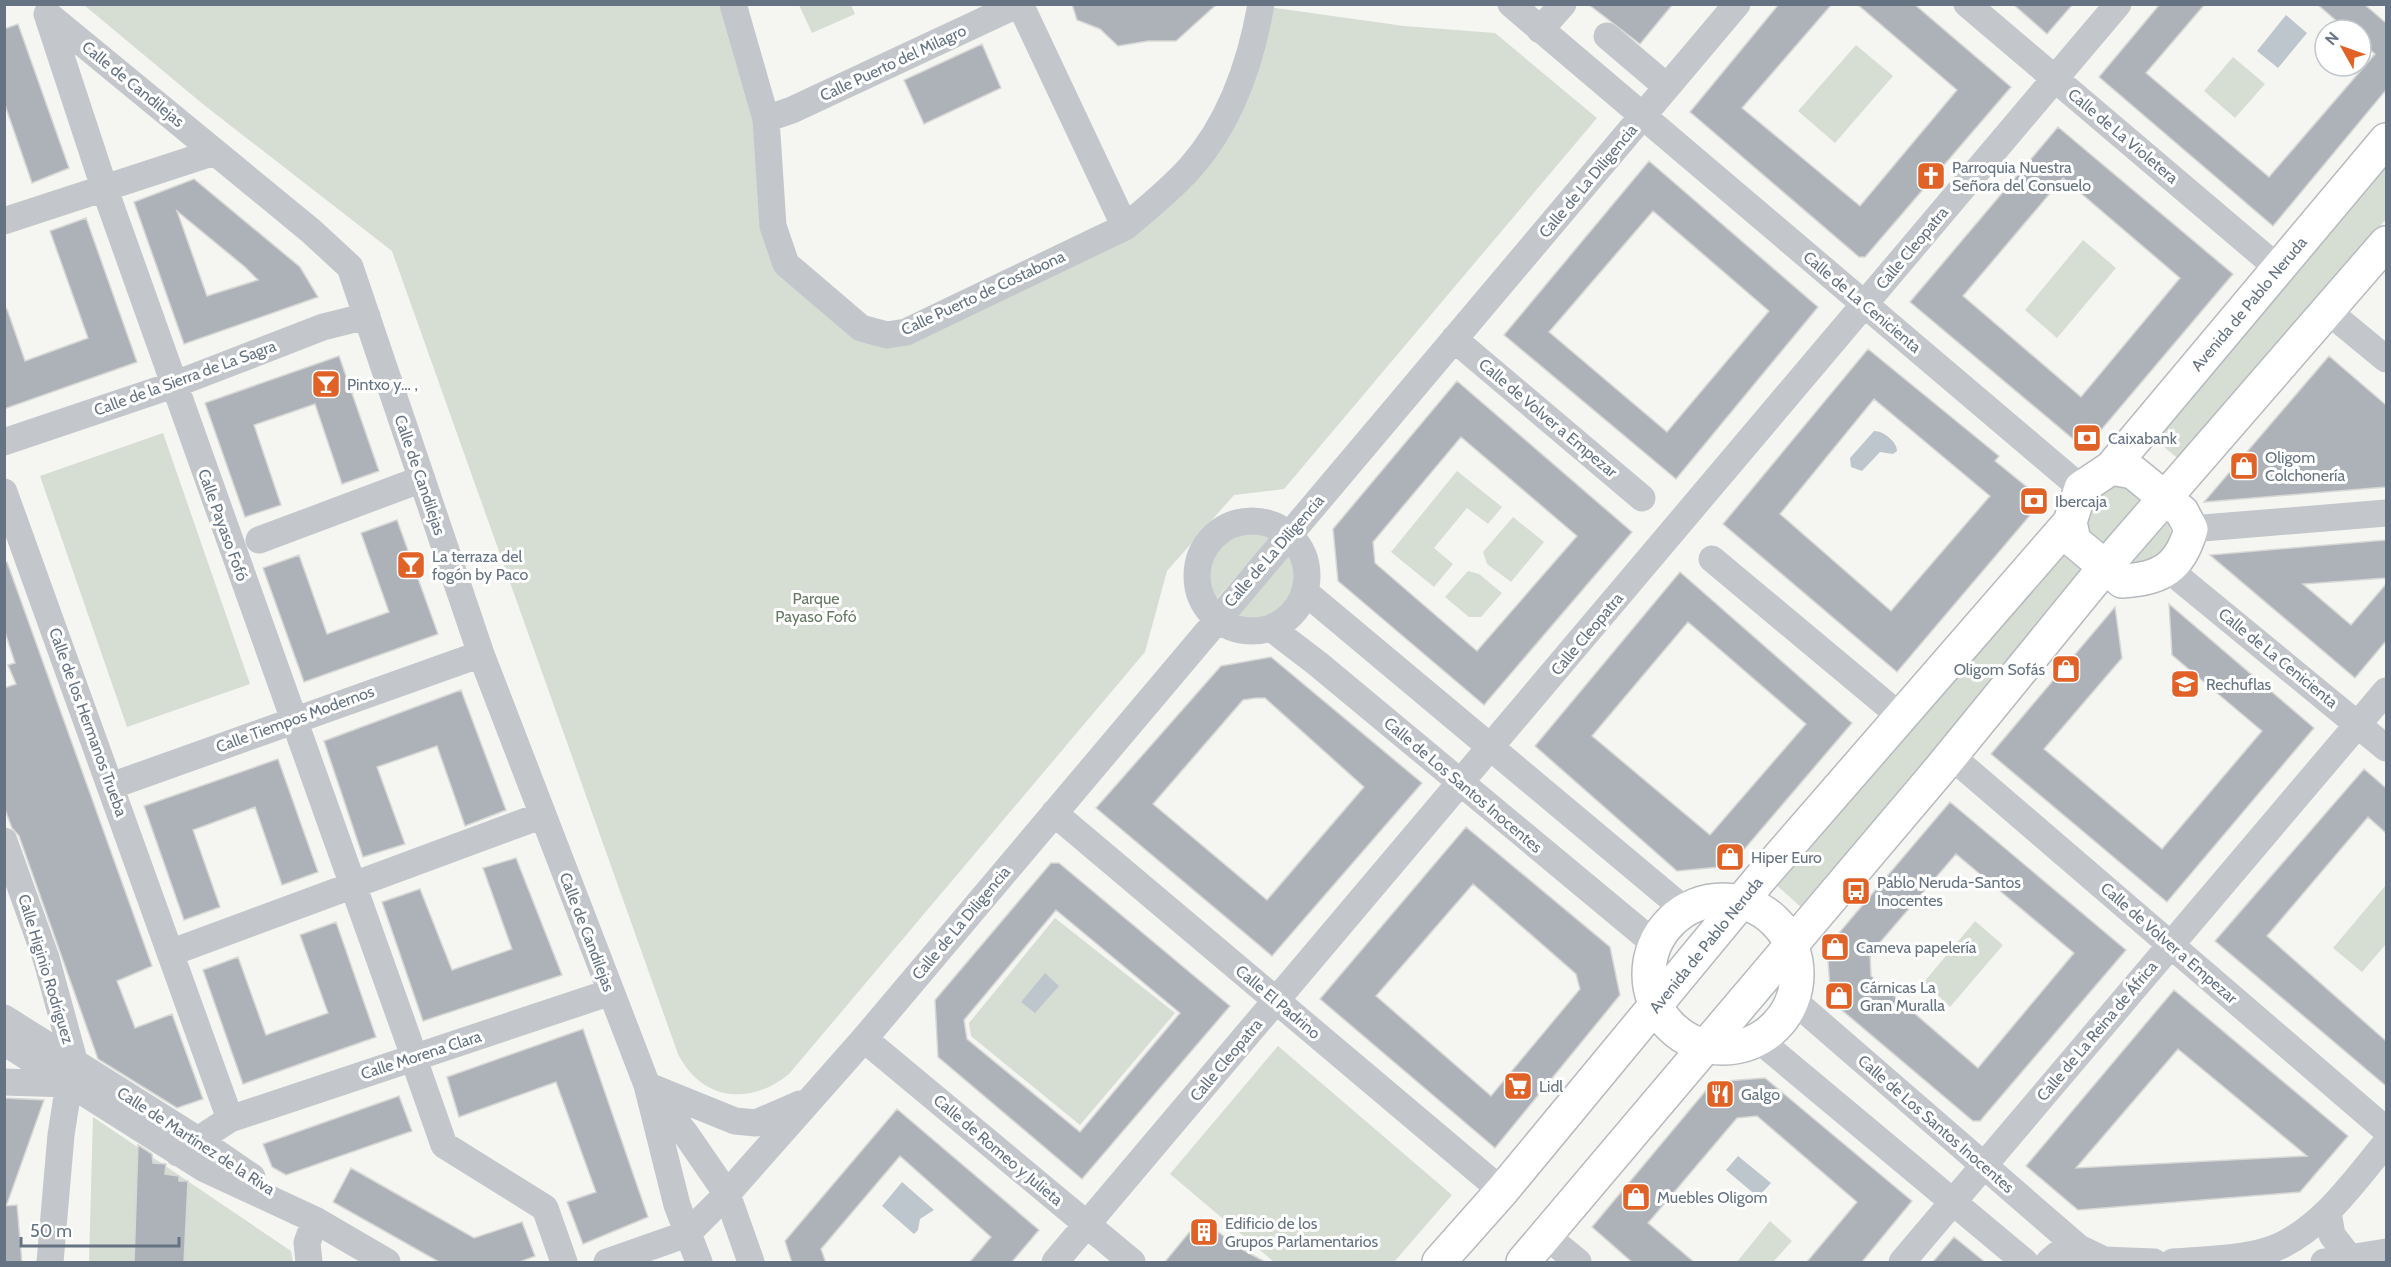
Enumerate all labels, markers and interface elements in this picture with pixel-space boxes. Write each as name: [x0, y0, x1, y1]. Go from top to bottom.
north arrow: [2313, 18, 2373, 78]
street label: Calle Puerto del Milagro: [817, 21, 969, 105]
text: N: [2321, 28, 2343, 49]
street label: Calle de Candilejas: [78, 37, 188, 131]
street label: Calle de La Violetera: [2064, 85, 2182, 188]
street label: Calle de La Diligencia: [1535, 120, 1641, 242]
place label: Parroquia Nuestra Señora del Consuelo: [1952, 158, 2091, 195]
church icon: Parroquia Nuestra Señora del Consuelo: [1915, 160, 1947, 192]
street label: Calle Cleopatra: [1872, 203, 1952, 293]
street label: Avenida de Pablo Neruda: [2187, 233, 2311, 375]
street label: Calle Puerto de Costabona: [898, 247, 1068, 339]
street label: Calle de La Cenicienta: [1799, 247, 1925, 357]
street label: Calle de la Sierra de La Sagra: [91, 336, 279, 420]
street label: Calle de Volver a Empezar: [1475, 355, 1622, 482]
bar icon: Pintxo y... ,: [310, 368, 342, 400]
place label: Pintxo y... ,: [347, 375, 418, 394]
street label: Calle de Candilejas: [391, 412, 450, 538]
bank icon: Caixabank: [2071, 422, 2103, 454]
place label: Caixabank: [2108, 429, 2178, 448]
place label: Oligom Colchonería: [2265, 448, 2345, 485]
shop icon: Oligom Colchonería: [2228, 450, 2260, 482]
street label: Calle Payaso Fofó: [194, 466, 252, 584]
bank icon: Ibercaja: [2018, 485, 2050, 517]
street label: Calle de La Diligencia: [1220, 491, 1328, 611]
place label: Ibercaja: [2055, 492, 2107, 511]
place label: La terraza del fogón by Paco: [432, 547, 528, 584]
bar icon: La terraza del fogón by Paco: [395, 549, 427, 581]
park label: Parque Payaso Fofó: [775, 589, 857, 626]
street label: Calle Cleopatra: [1547, 589, 1627, 679]
street label: Calle de La Cenicienta: [2215, 604, 2342, 712]
street label: Calle de los Hermanos Trueba: [45, 625, 131, 819]
shop icon: Oligom Sofás: [2050, 653, 2082, 685]
place label: Oligom Sofás: [1954, 660, 2045, 679]
school or university icon: Rechuflas: [2169, 668, 2201, 700]
place label: Rechuflas: [2206, 675, 2272, 694]
street label: Calle Tiempos Modernos: [213, 681, 377, 756]
street label: Calle de Los Santos Inocentes: [1380, 713, 1546, 857]
shop icon: Hiper Euro: [1714, 841, 1746, 873]
place label: Hiper Euro: [1751, 848, 1822, 867]
street label: Calle de La Diligencia: [908, 862, 1014, 984]
street label: Calle de Candilejas: [556, 870, 619, 994]
street label: Avenida de Pablo Neruda: [1645, 873, 1767, 1017]
place label: Pablo Neruda-Santos Inocentes: [1877, 873, 2021, 910]
bus stop icon: Pablo Neruda-Santos Inocentes: [1840, 875, 1872, 907]
street label: Calle de Volver a Empezar: [2097, 879, 2242, 1008]
street label: Calle Higinio Rodríguez: [14, 892, 78, 1046]
shop icon: Cameva papelería: [1819, 931, 1851, 963]
place label: Cameva papelería: [1856, 938, 1977, 957]
street label: Calle de La Reina de África: [2033, 957, 2161, 1105]
street label: Calle El Padrino: [1232, 961, 1324, 1043]
place label: Cárnicas La Gran Muralla: [1860, 978, 1945, 1015]
shop icon: Cárnicas La Gran Muralla: [1823, 980, 1855, 1012]
street label: Calle Cleopatra: [1186, 1015, 1266, 1105]
street label: Calle Morena Clara: [358, 1026, 484, 1083]
street label: Calle de Los Santos Inocentes: [1854, 1051, 2018, 1197]
supermarket icon: Lidl: [1502, 1070, 1534, 1102]
place label: Lidl: [1539, 1077, 1563, 1096]
restaurant icon: Galgo: [1704, 1078, 1736, 1110]
street label: Calle de Martínez de la Riva: [114, 1083, 279, 1199]
place label: Galgo: [1741, 1085, 1780, 1104]
street label: Calle de Romeo y Julieta: [930, 1090, 1067, 1210]
shop icon: Muebles Oligom: [1620, 1181, 1652, 1213]
place label: Muebles Oligom: [1657, 1188, 1768, 1207]
scale bar: [21, 1210, 178, 1248]
place label: Edificio de los Grupos Parlamentarios: [1225, 1214, 1379, 1251]
building icon: Edificio de los Grupos Parlamentarios: [1188, 1216, 1220, 1248]
text: 50 m: [30, 1220, 72, 1242]

